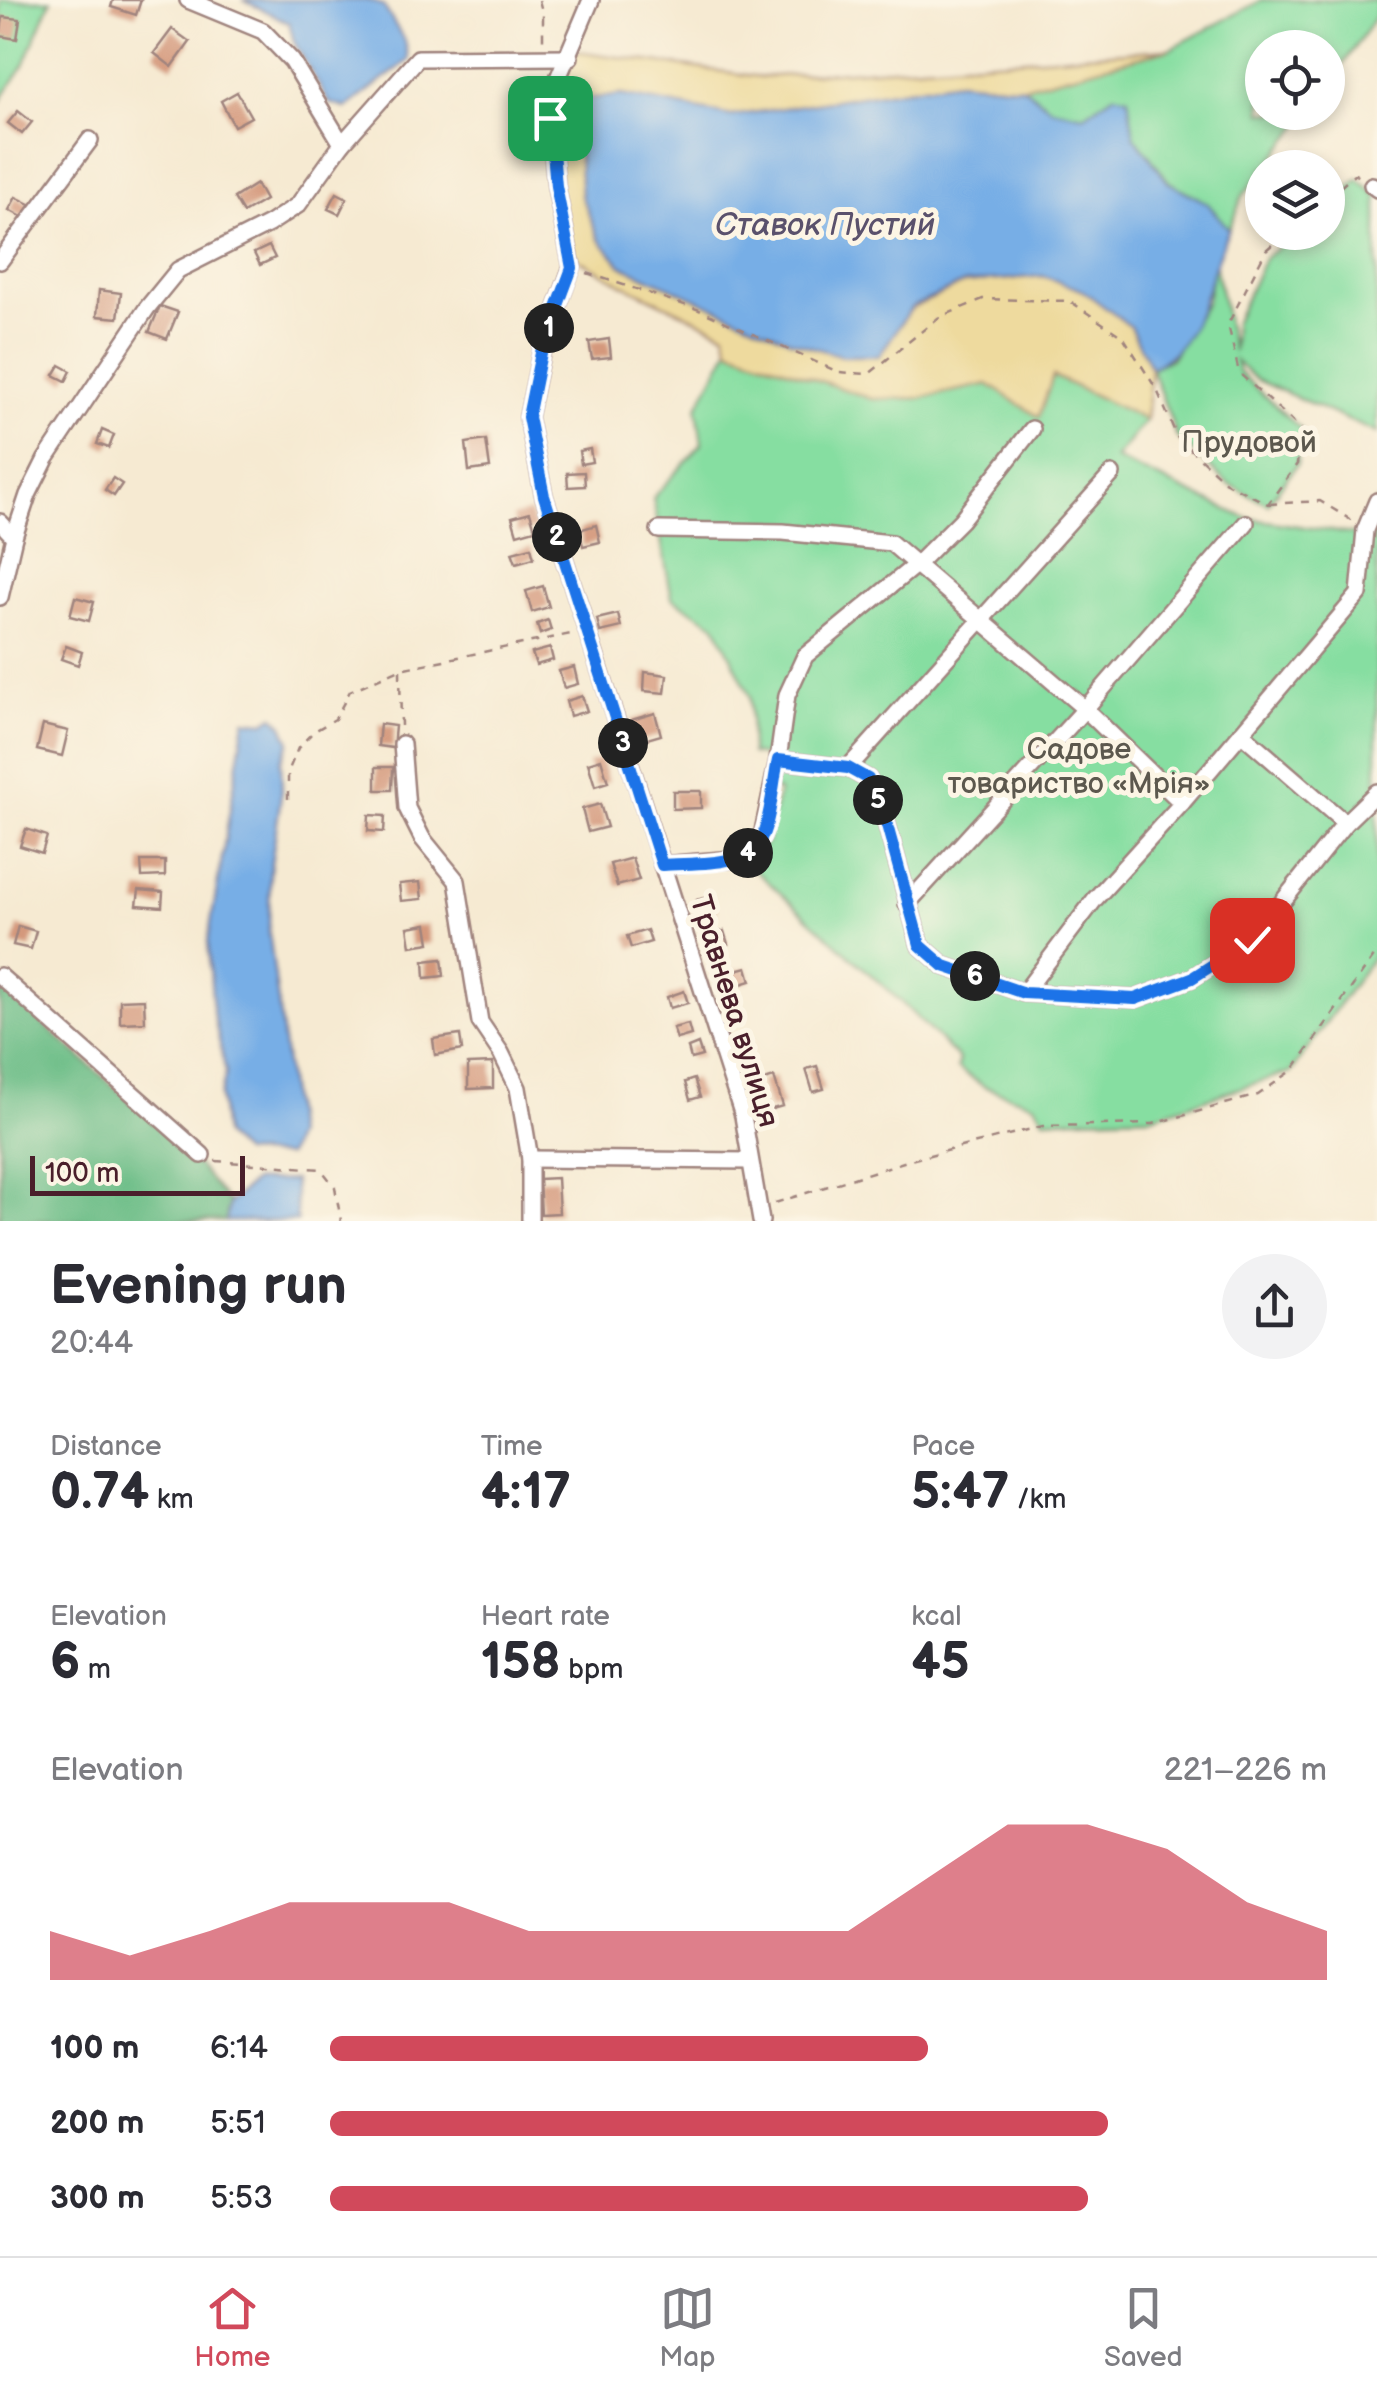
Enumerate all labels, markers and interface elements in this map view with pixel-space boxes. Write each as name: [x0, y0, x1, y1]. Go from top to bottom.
map controls: [1245, 30, 1345, 250]
button: locate: [1245, 30, 1345, 130]
pin: [508, 76, 593, 161]
icon: arrive: [523, 91, 578, 146]
button: layers: [1245, 150, 1345, 250]
water label: Ставок Пустий: [715, 206, 935, 245]
pin: 1: [524, 303, 574, 353]
text: 1: [543, 311, 555, 344]
park label: Прудовой: [1181, 425, 1317, 461]
pin: 2: [532, 512, 582, 562]
text: 2: [549, 520, 565, 553]
pin: 3: [598, 718, 648, 768]
text: 3: [615, 726, 631, 759]
park label: Садове товариство «Мрія»: [948, 732, 1210, 802]
pin: 5: [853, 775, 903, 825]
text: 5: [870, 783, 886, 816]
pin: 4: [723, 828, 773, 878]
text: 4: [740, 836, 756, 869]
street label: Травнева вулиця: [682, 891, 786, 1132]
pin: [1210, 898, 1295, 983]
icon: check: [1225, 913, 1280, 968]
pin: 6: [950, 951, 1000, 1001]
text: 6: [967, 959, 983, 992]
scale bar: [30, 1151, 245, 1196]
text: 100 m: [45, 1157, 119, 1190]
text: Evening run: [50, 1253, 347, 1320]
button: share: [1222, 1254, 1327, 1359]
text: 20:44: [50, 1324, 133, 1363]
text: Distance: [50, 1430, 162, 1463]
text: Time: [481, 1430, 543, 1463]
text: Pace: [911, 1430, 975, 1463]
text: 0.74: [50, 1463, 149, 1523]
text: 4:17: [481, 1463, 571, 1523]
text: 5:47: [911, 1463, 1009, 1523]
text: km: [149, 1483, 194, 1516]
text: /km: [1009, 1483, 1066, 1516]
text: Elevation: [50, 1600, 167, 1633]
text: Heart rate: [481, 1600, 610, 1633]
text: kcal: [911, 1600, 962, 1633]
text: 6: [50, 1633, 80, 1693]
text: 158: [481, 1633, 561, 1693]
text: 45: [911, 1633, 970, 1693]
text: m: [80, 1653, 111, 1686]
text: bpm: [561, 1653, 623, 1686]
text: Elevation: [50, 1751, 183, 1790]
text: 221–226 m: [1164, 1751, 1327, 1790]
text: 100 m: [50, 2029, 139, 2068]
text: 6:14: [210, 2029, 268, 2068]
text: 200 m: [50, 2104, 144, 2143]
text: 5:51: [210, 2104, 266, 2143]
text: 300 m: [50, 2179, 145, 2218]
text: 5:53: [210, 2179, 273, 2218]
tab: Home: [194, 2281, 270, 2374]
tab: Map: [659, 2281, 715, 2374]
tab: Saved: [1104, 2281, 1183, 2374]

